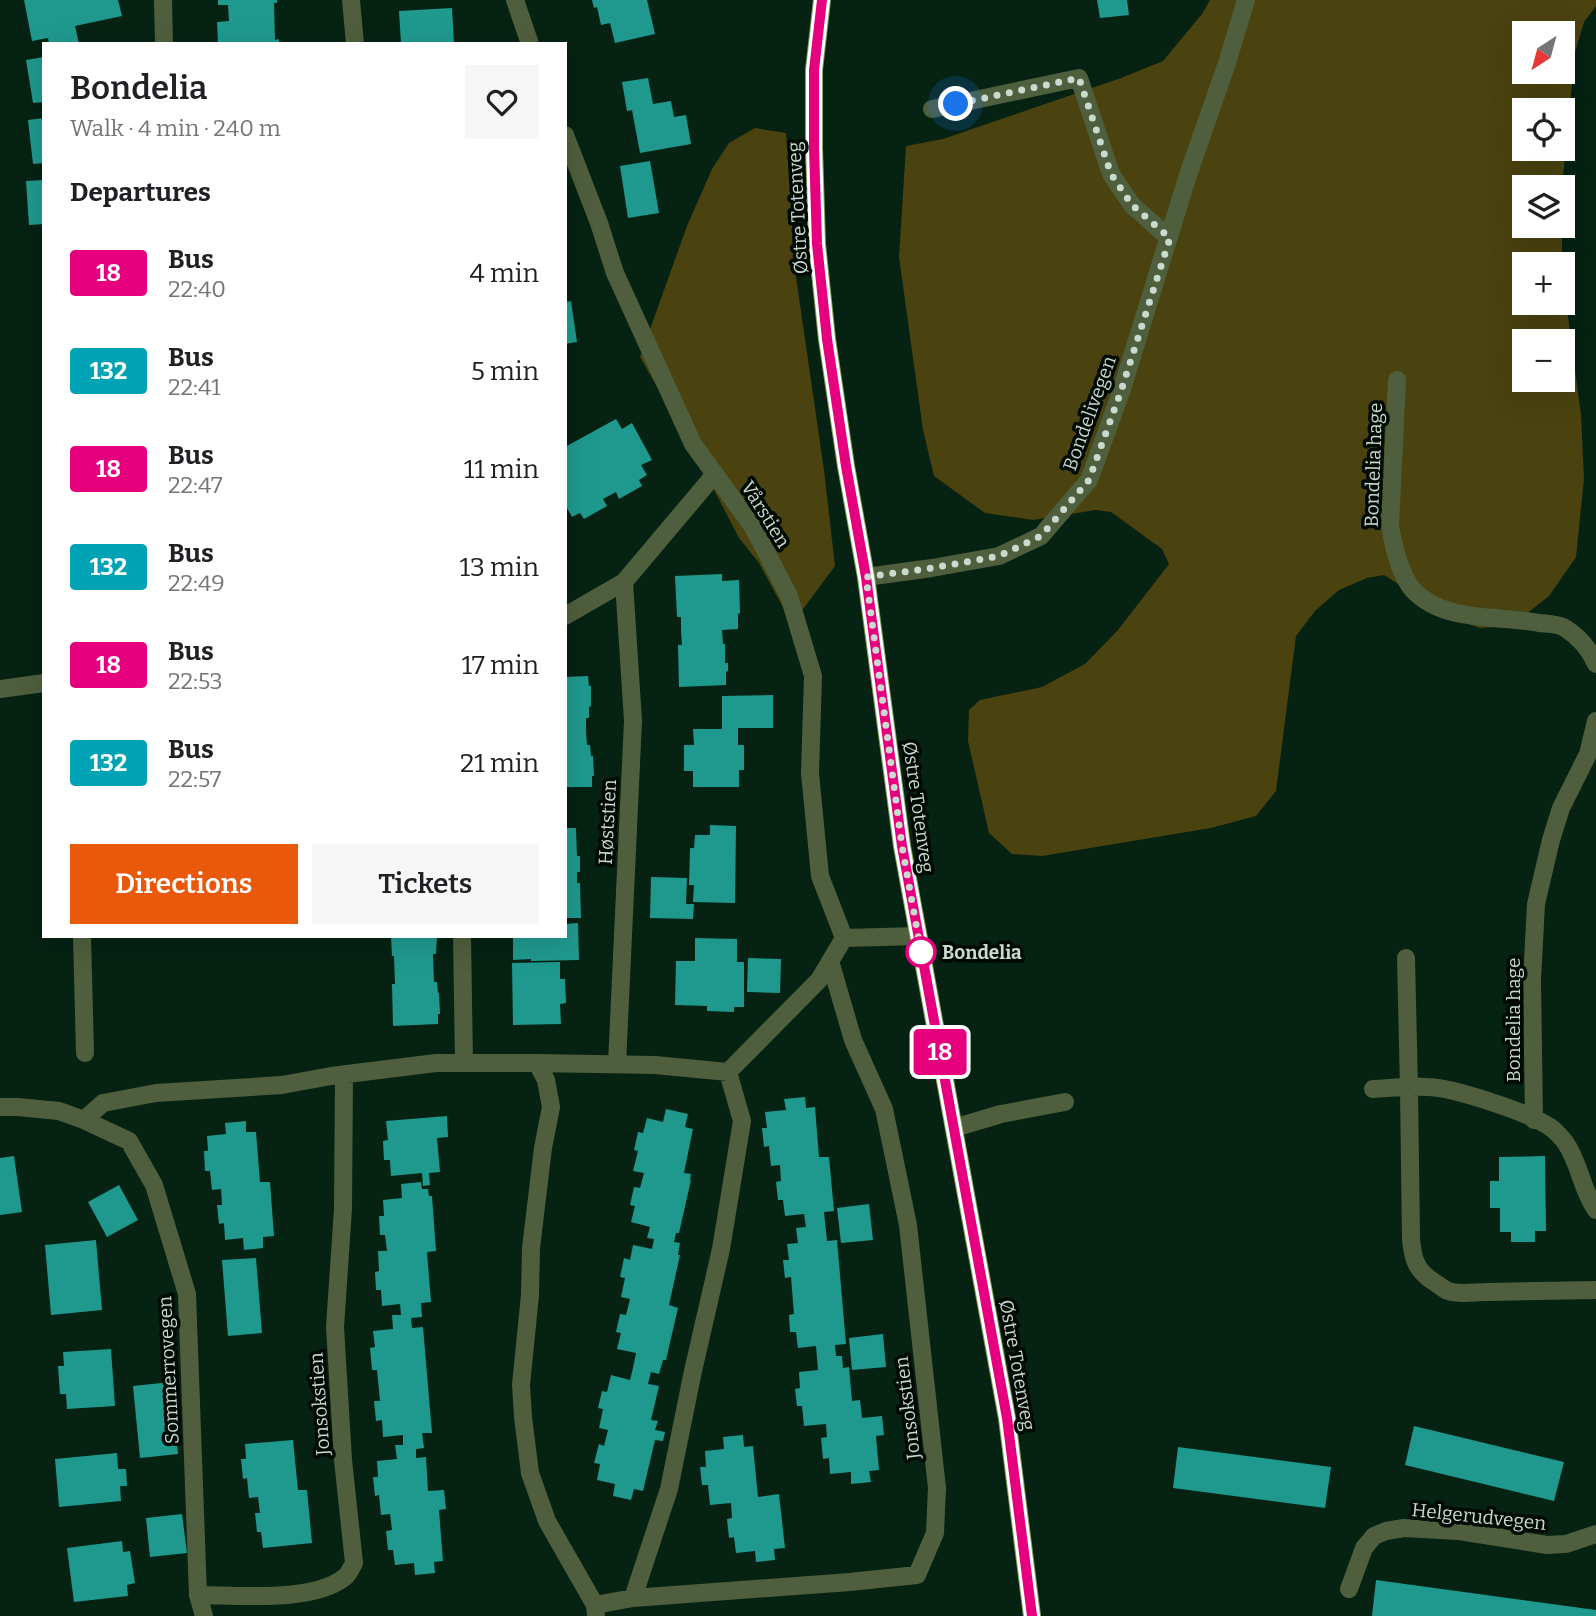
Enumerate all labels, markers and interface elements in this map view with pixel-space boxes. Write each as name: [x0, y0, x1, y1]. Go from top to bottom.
north arrow: [1512, 21, 1575, 84]
map controls: [1512, 21, 1575, 392]
button: heart: [465, 65, 539, 139]
text: Bondelia: [70, 68, 207, 108]
your location: [938, 86, 973, 121]
button: locate: [1512, 98, 1575, 161]
text: Walk · 4 min · 240 m: [70, 114, 281, 142]
street label: Østre Totenveg: [783, 141, 812, 275]
button: layers: [1512, 175, 1575, 238]
text: Departures: [70, 177, 211, 208]
text: Bus: [168, 244, 214, 275]
button: +: [1512, 252, 1575, 315]
text: 4 min: [470, 258, 539, 289]
text: 18: [96, 259, 121, 287]
text: 22:40: [168, 275, 226, 303]
button: −: [1512, 329, 1575, 392]
text: Bus: [168, 342, 214, 373]
street label: Bondelivegen: [1058, 353, 1121, 474]
text: 5 min: [471, 356, 539, 387]
text: 132: [90, 357, 127, 385]
text: 22:41: [168, 373, 221, 401]
street label: Bondelia hage: [1360, 402, 1387, 528]
text: Bus: [168, 440, 214, 471]
text: 11 min: [464, 454, 539, 485]
text: 18: [96, 455, 121, 483]
text: 22:47: [168, 471, 223, 499]
street label: Vårstien: [736, 477, 795, 552]
text: Bus: [168, 538, 214, 569]
text: 13 min: [459, 552, 539, 583]
text: 132: [90, 553, 127, 581]
text: 22:49: [168, 569, 225, 597]
text: Bus: [168, 636, 214, 667]
text: 17 min: [461, 650, 539, 681]
text: 18: [96, 651, 121, 679]
text: 22:53: [168, 667, 223, 695]
text: Bus: [168, 734, 214, 765]
street label: Østre Totenveg: [898, 740, 939, 875]
text: 21 min: [460, 748, 539, 779]
text: 132: [90, 749, 127, 777]
text: 22:57: [168, 765, 221, 793]
street label: Høststien: [594, 779, 621, 865]
button: Directions: [70, 844, 298, 924]
button: Tickets: [312, 844, 539, 924]
marker: Bondelia: [906, 937, 936, 967]
place label: Bondelia: [942, 941, 1022, 964]
street label: Bondelia hage: [1502, 958, 1525, 1082]
line badge: 18: [908, 1029, 972, 1075]
text: 18: [928, 1038, 952, 1066]
street label: Sommerrovegen: [153, 1295, 184, 1445]
street label: Østre Totenveg: [995, 1298, 1040, 1433]
street label: Jonsokstien: [304, 1352, 335, 1457]
street label: Jonsokstien: [890, 1355, 925, 1462]
street label: Helgerudvegen: [1410, 1498, 1547, 1535]

